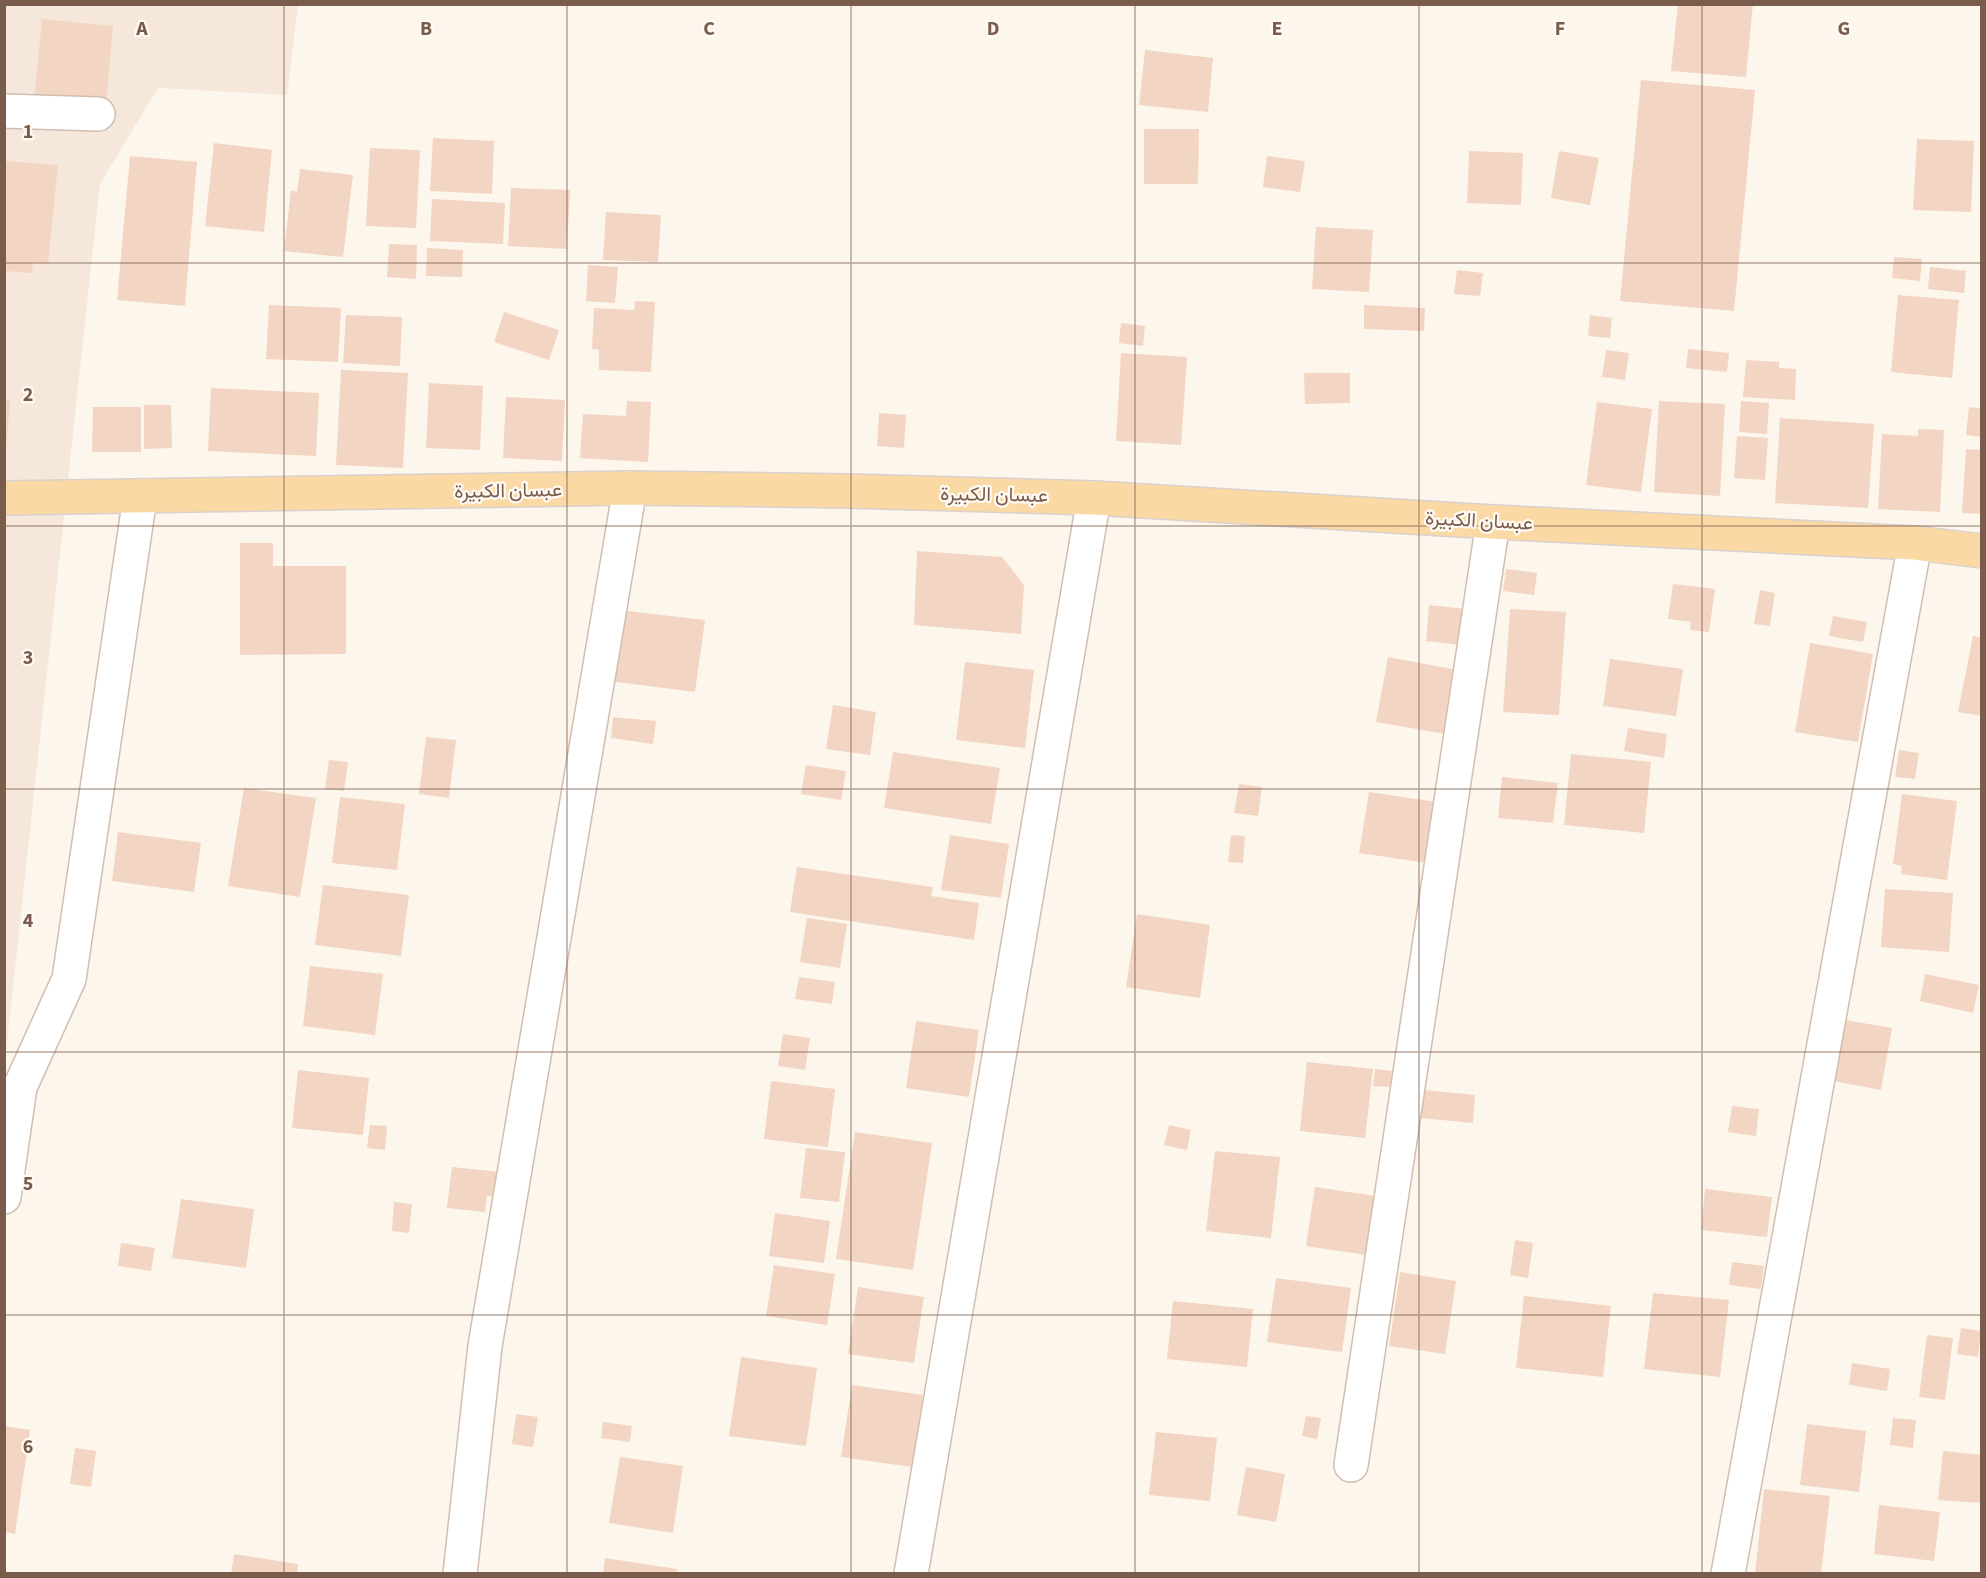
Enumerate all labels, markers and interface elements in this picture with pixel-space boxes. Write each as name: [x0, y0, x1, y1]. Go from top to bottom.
text: A: [135, 15, 148, 43]
text: B: [420, 15, 432, 43]
text: C: [703, 15, 715, 43]
text: D: [987, 15, 999, 43]
text: E: [1272, 15, 1282, 43]
text: F: [1555, 15, 1565, 43]
text: G: [1838, 15, 1850, 43]
text: 1: [23, 118, 33, 146]
text: 2: [23, 381, 33, 409]
street label: عبسان الكبيرة: [454, 476, 562, 506]
street label: عبسان الكبيرة: [940, 480, 1048, 510]
street label: عبسان الكبيرة: [1424, 504, 1534, 538]
text: 3: [23, 644, 33, 672]
text: 4: [23, 907, 34, 935]
text: 5: [23, 1170, 33, 1198]
text: 6: [23, 1433, 33, 1461]

